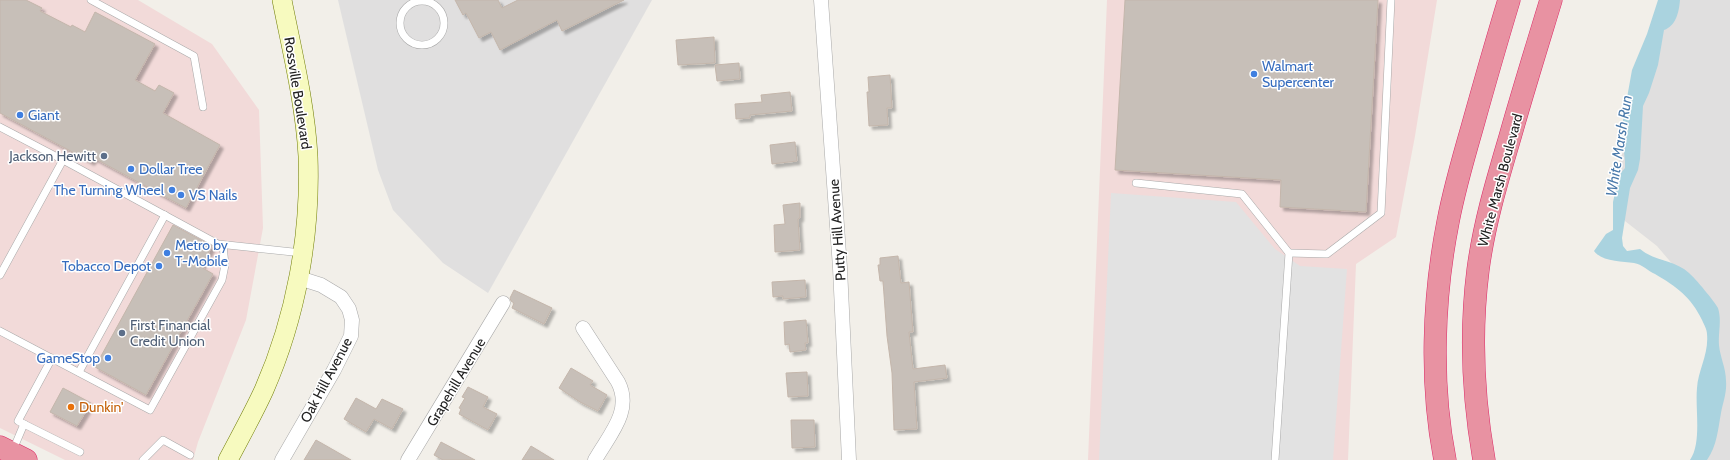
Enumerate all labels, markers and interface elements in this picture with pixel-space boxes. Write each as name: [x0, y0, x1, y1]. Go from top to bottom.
street label: Rossville Boulevard: [280, 36, 316, 150]
place label: Walmart Supercenter: [1262, 57, 1335, 91]
marker: Walmart Supercenter: [1249, 69, 1259, 79]
water label: White Marsh Run: [1602, 94, 1636, 198]
place label: Giant: [28, 106, 60, 124]
marker: Giant: [15, 110, 25, 120]
street label: White Marsh Boulevard: [1474, 111, 1526, 249]
place label: Jackson Hewitt: [8, 147, 96, 165]
marker: Jackson Hewitt: [99, 151, 109, 161]
place label: Dollar Tree: [139, 160, 203, 178]
marker: Dollar Tree: [126, 164, 136, 174]
street label: Putty Hill Avenue: [824, 179, 850, 281]
place label: The Turning Wheel: [53, 181, 165, 199]
marker: The Turning Wheel: [167, 185, 177, 195]
place label: VS Nails: [189, 186, 238, 204]
marker: VS Nails: [176, 190, 186, 200]
place label: Metro by T-Mobile: [175, 236, 228, 270]
marker: Metro by T-Mobile: [162, 248, 172, 258]
place label: Tobacco Depot: [62, 257, 151, 275]
marker: Tobacco Depot: [154, 261, 164, 271]
place label: First Financial Credit Union: [130, 316, 211, 350]
marker: First Financial Credit Union: [117, 328, 127, 338]
street label: Oak Hill Avenue: [296, 334, 356, 426]
street label: Grapehill Avenue: [423, 334, 489, 430]
place label: GameStop: [37, 349, 100, 367]
marker: GameStop: [103, 353, 113, 363]
place label: Dunkin': [79, 398, 123, 416]
marker: Dunkin': [66, 402, 76, 412]

